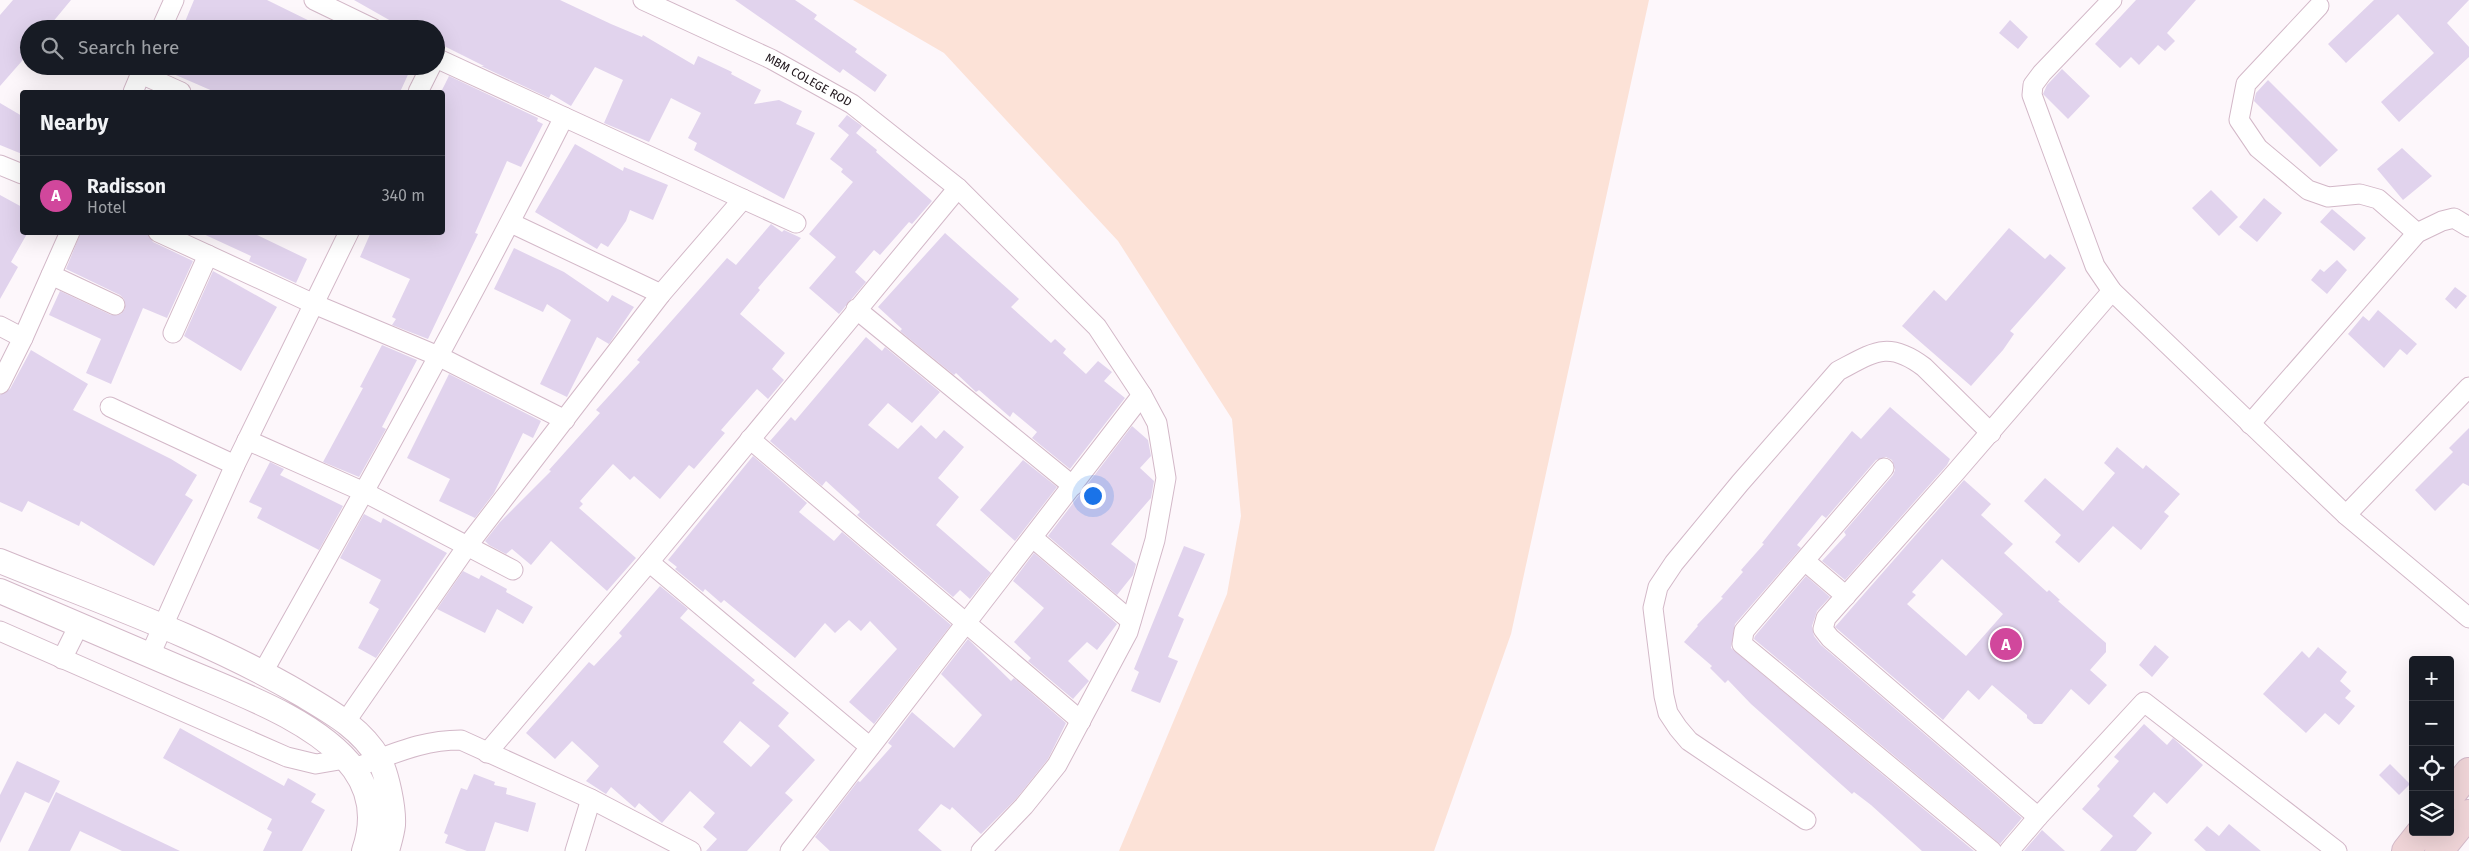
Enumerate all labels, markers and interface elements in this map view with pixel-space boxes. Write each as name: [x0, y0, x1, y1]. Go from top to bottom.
search box: [20, 20, 445, 75]
icon: search: [38, 34, 66, 62]
text: Search here: [78, 36, 179, 59]
street label: MBM COLEGE ROD: [763, 50, 855, 110]
text: Nearby: [40, 110, 108, 136]
text: Radisson: [87, 175, 166, 198]
text: A: [51, 186, 61, 205]
text: 340 m: [382, 186, 425, 205]
text: Hotel: [87, 198, 126, 217]
your location: [1080, 483, 1106, 509]
pin: A: [1990, 625, 2022, 663]
map controls: [2409, 656, 2454, 836]
button: +: [2409, 656, 2454, 701]
button: −: [2409, 701, 2454, 746]
button: locate: [2409, 746, 2454, 791]
button: layers: [2409, 791, 2454, 836]

